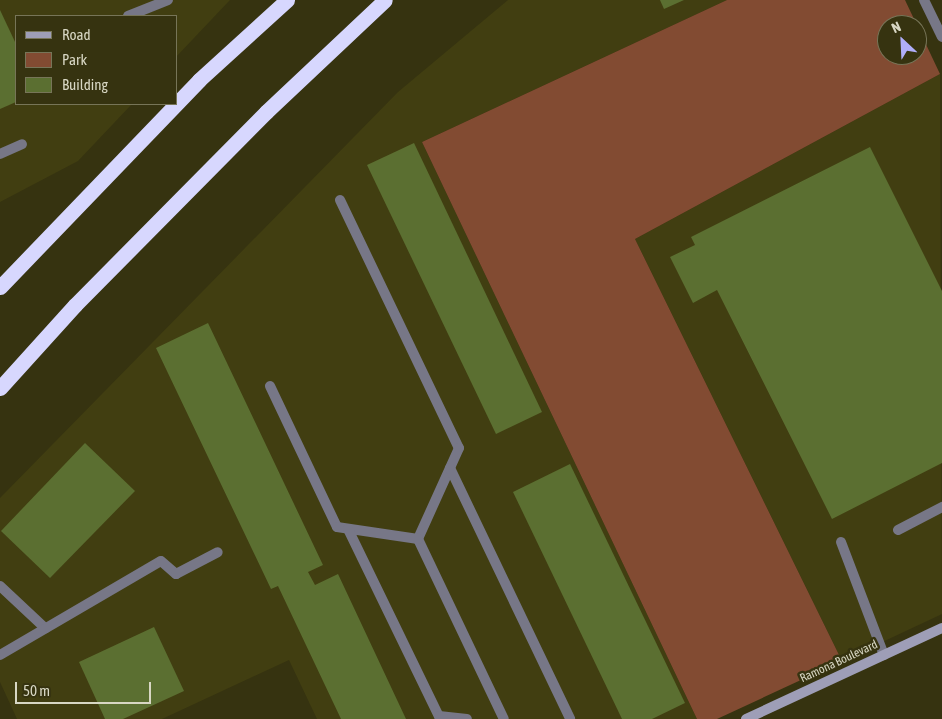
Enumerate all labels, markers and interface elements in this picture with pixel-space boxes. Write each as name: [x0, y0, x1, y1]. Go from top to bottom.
legend: [15, 15, 178, 105]
north arrow: [877, 15, 927, 65]
text: N: [889, 18, 903, 36]
text: Road: [62, 26, 91, 43]
text: Park: [62, 51, 87, 68]
text: Building: [62, 76, 108, 93]
street label: Ramona Boulevard: [798, 638, 880, 686]
scale bar: [18, 672, 154, 704]
text: 50 m: [23, 682, 50, 699]

